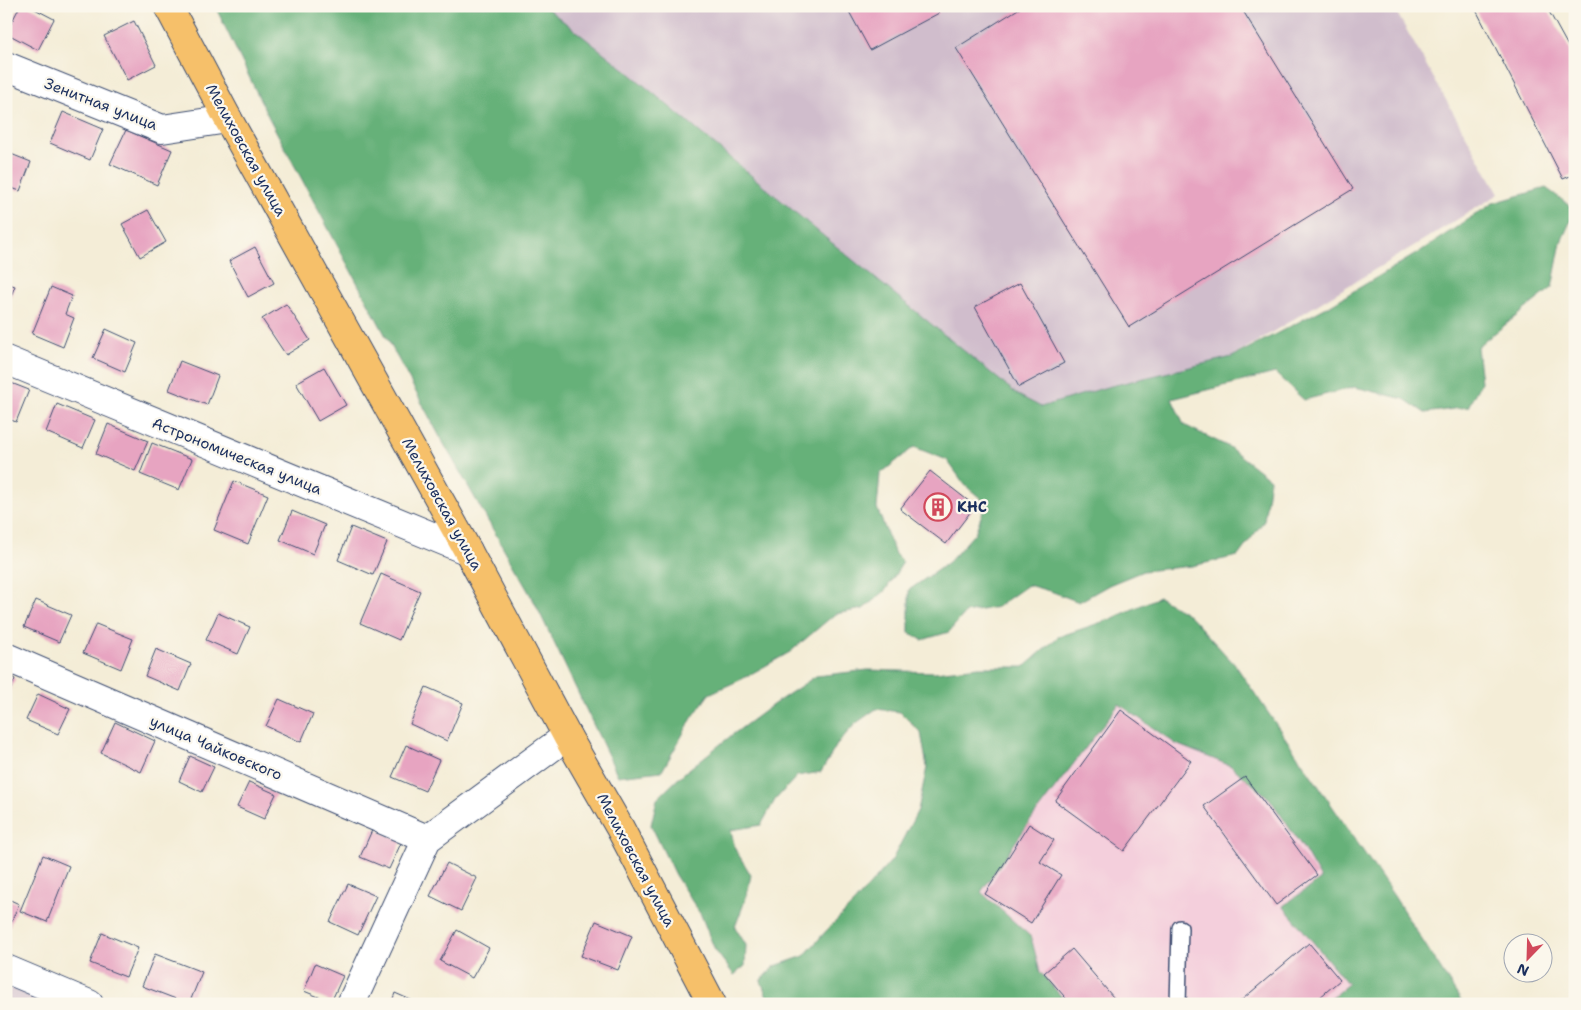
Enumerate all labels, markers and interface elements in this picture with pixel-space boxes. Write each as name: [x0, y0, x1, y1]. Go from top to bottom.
street label: Зенитная улица: [42, 73, 161, 135]
street label: Мелиховская улица: [201, 80, 291, 220]
street label: Астрономическая улица: [149, 413, 326, 500]
street label: Мелиховская улица: [397, 434, 487, 574]
building icon: КНС: [923, 492, 953, 522]
place label: КНС: [957, 497, 987, 517]
street label: улица Чайковского: [147, 711, 285, 785]
street label: Мелиховская улица: [592, 790, 680, 931]
north arrow: [1504, 932, 1554, 982]
text: N: [1514, 960, 1532, 980]

